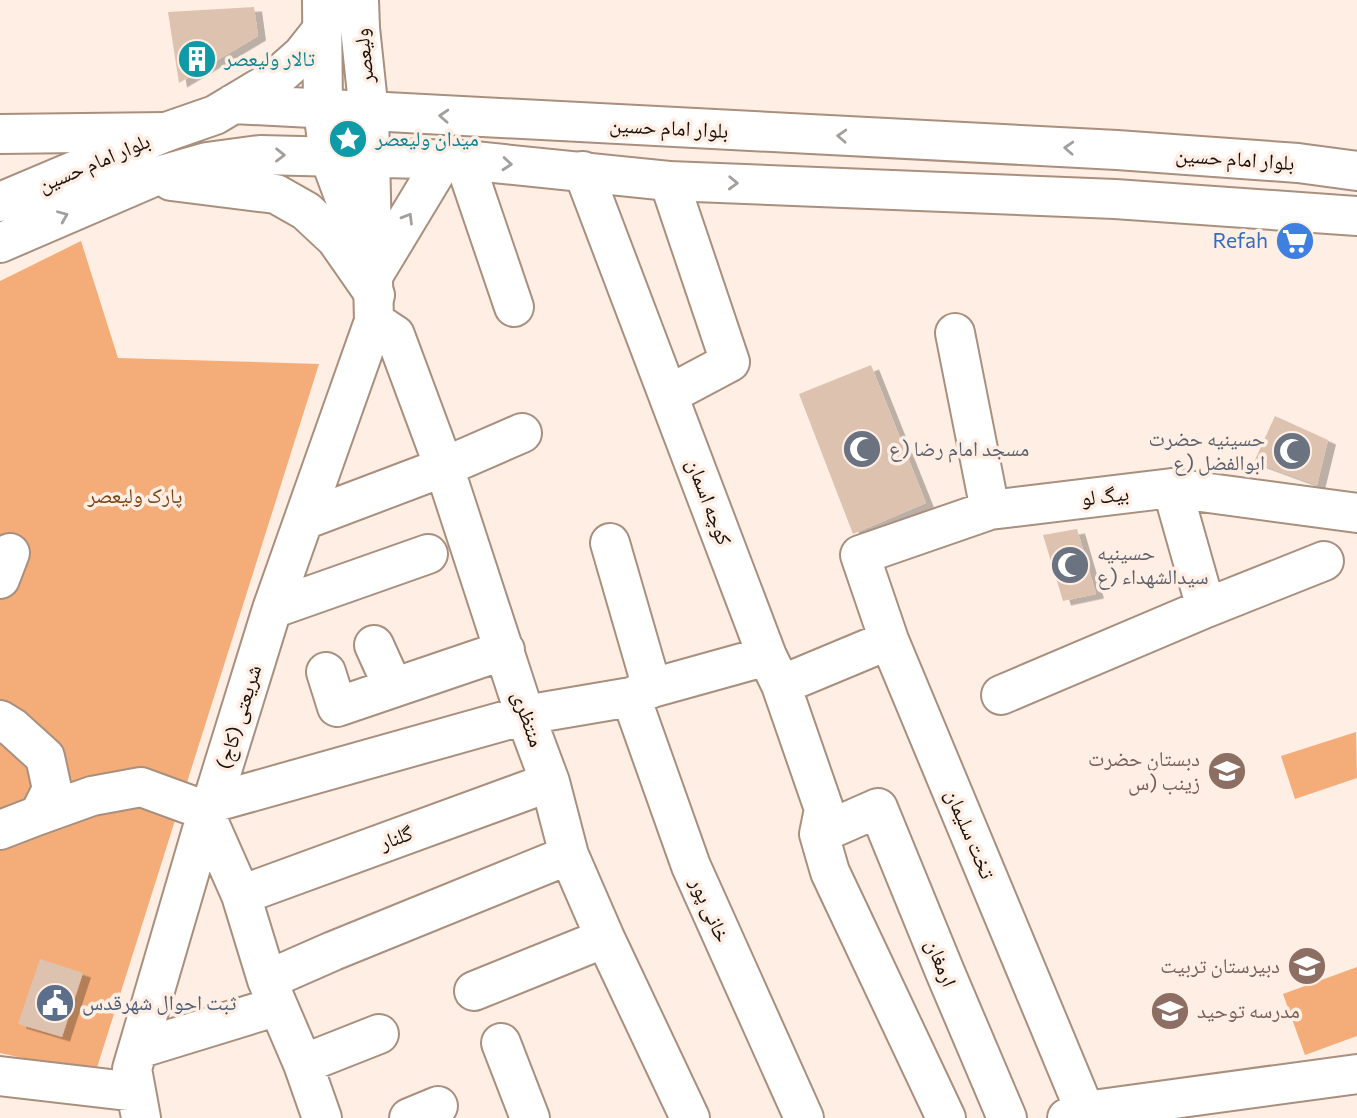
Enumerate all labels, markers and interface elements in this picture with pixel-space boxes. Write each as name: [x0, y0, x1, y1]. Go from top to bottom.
street label: ولیعصر: [347, 27, 378, 86]
building icon: تالار ولیعصر: [176, 38, 218, 80]
place label: تالار ولیعصر: [223, 45, 315, 70]
one-way arrow: [438, 109, 449, 124]
street label: بلوار امام حسین: [609, 111, 729, 145]
place icon: میدان ولیعصر: [327, 118, 369, 160]
place label: میدان ولیعصر: [374, 125, 479, 151]
street label: بلوار امام حسین: [34, 127, 154, 199]
one-way arrow: [836, 129, 847, 144]
one-way arrow: [1064, 140, 1075, 155]
street label: بلوار امام حسین: [1175, 141, 1295, 177]
one-way arrow: [275, 147, 285, 163]
one-way arrow: [502, 156, 513, 171]
one-way arrow: [728, 176, 739, 191]
one-way arrow: [55, 210, 68, 224]
one-way arrow: [400, 212, 413, 225]
supermarket icon: Refah: [1274, 220, 1316, 262]
place label: Refah: [1213, 227, 1268, 252]
place label: حسینیه حضرت ابوالفضل (ع: [1149, 425, 1265, 476]
mosque icon: مسجد امام رضا (ع: [841, 428, 883, 470]
mosque icon: حسینیه حضرت ابوالفضل (ع: [1271, 430, 1313, 472]
place label: مسجد امام رضا (ع: [889, 435, 1029, 463]
street label: کوچه اسمان: [682, 455, 738, 549]
street label: بیگ لو: [1080, 479, 1130, 510]
park label: پارک ولیعصر: [86, 482, 183, 508]
place label: حسینیه سیدالشهداء (ع: [1097, 539, 1209, 590]
mosque icon: حسینیه سیدالشهداء (ع: [1049, 544, 1091, 586]
street label: شریعتی (کاج): [210, 661, 267, 772]
street label: منتظری: [507, 687, 551, 750]
place label: دبستان حضرت زینب (س: [1088, 745, 1200, 796]
school or university icon: دبستان حضرت زینب (س: [1206, 750, 1248, 792]
street label: تخت سلیمان: [940, 785, 1001, 882]
street label: گلنار: [375, 819, 416, 854]
street label: خانی پور: [684, 872, 737, 946]
street label: ارمغان: [921, 935, 963, 990]
school or university icon: دبیرستان تربیت: [1286, 945, 1328, 987]
place label: دبیرستان تربیت: [1160, 952, 1280, 978]
public building icon: ثبت احوال شهرقدس: [34, 982, 76, 1024]
place label: ثبت احوال شهرقدس: [82, 989, 237, 1016]
school or university icon: مدرسه توحید: [1149, 990, 1191, 1032]
place label: مدرسه توحید: [1197, 997, 1300, 1022]

